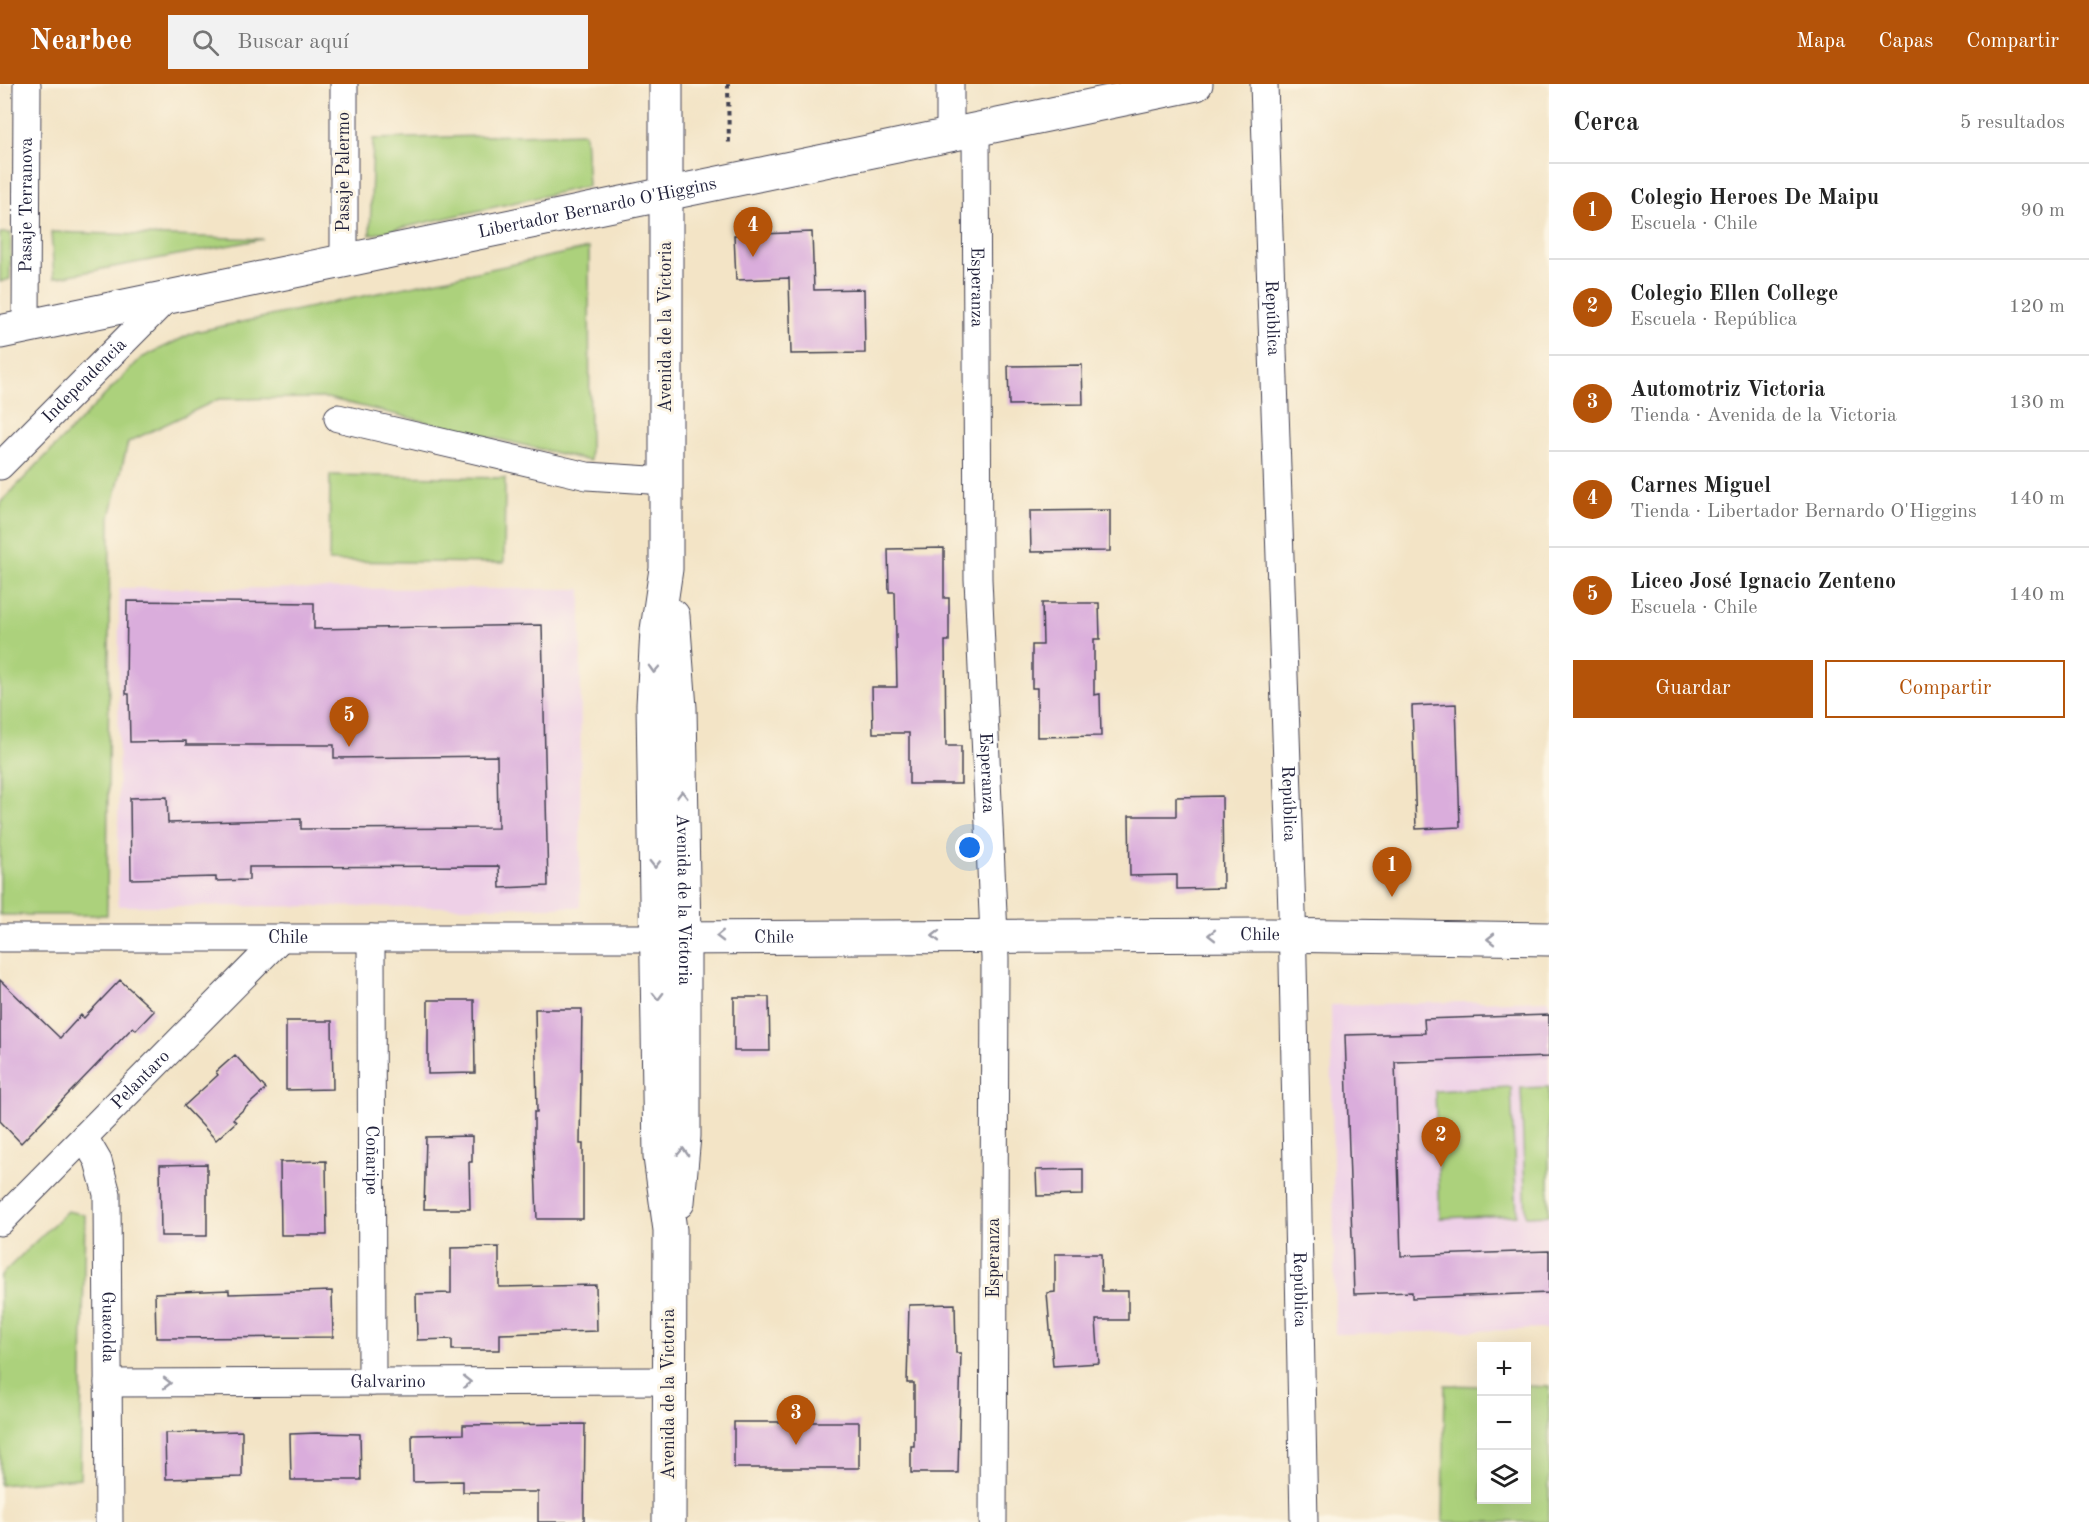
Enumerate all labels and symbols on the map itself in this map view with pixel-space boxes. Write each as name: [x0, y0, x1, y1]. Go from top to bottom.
street label: Pasaje Palermo: [335, 112, 353, 232]
street label: Pasaje Terranova: [17, 137, 36, 273]
street label: Libertador Bernardo O'Higgins: [476, 175, 718, 242]
pin: 4: [734, 208, 772, 257]
street label: Avenida de la Victoria: [657, 241, 675, 413]
street label: Esperanza: [968, 247, 986, 327]
street label: República: [1262, 280, 1282, 356]
street label: Independencia: [39, 335, 130, 427]
one-way arrow: [648, 665, 661, 674]
pin: 5: [330, 698, 368, 747]
street label: Esperanza: [976, 732, 997, 814]
street label: República: [1278, 765, 1299, 842]
one-way arrow: [675, 790, 688, 799]
street label: Avenida de la Victoria: [673, 814, 693, 985]
your location: [955, 833, 984, 862]
pin: 1: [1372, 848, 1412, 897]
one-way arrow: [649, 860, 662, 869]
street label: Chile: [1240, 926, 1280, 944]
street label: Chile: [754, 928, 794, 947]
street label: Chile: [268, 929, 308, 947]
one-way arrow: [932, 929, 941, 942]
one-way arrow: [1207, 929, 1216, 941]
one-way arrow: [716, 930, 725, 943]
one-way arrow: [1486, 933, 1495, 945]
one-way arrow: [651, 992, 664, 1001]
street label: Pelantaro: [108, 1047, 173, 1113]
pin: 2: [1422, 1118, 1460, 1167]
street label: Coñaripe: [362, 1125, 381, 1195]
one-way arrow: [677, 1147, 690, 1156]
street label: Esperanza: [985, 1218, 1003, 1298]
street label: República: [1290, 1251, 1309, 1328]
street label: Guacolda: [99, 1291, 117, 1363]
street label: Avenida de la Victoria: [660, 1308, 678, 1480]
street label: Galvarino: [350, 1373, 426, 1391]
one-way arrow: [462, 1376, 471, 1388]
one-way arrow: [162, 1377, 171, 1389]
pin: 3: [776, 1396, 816, 1445]

